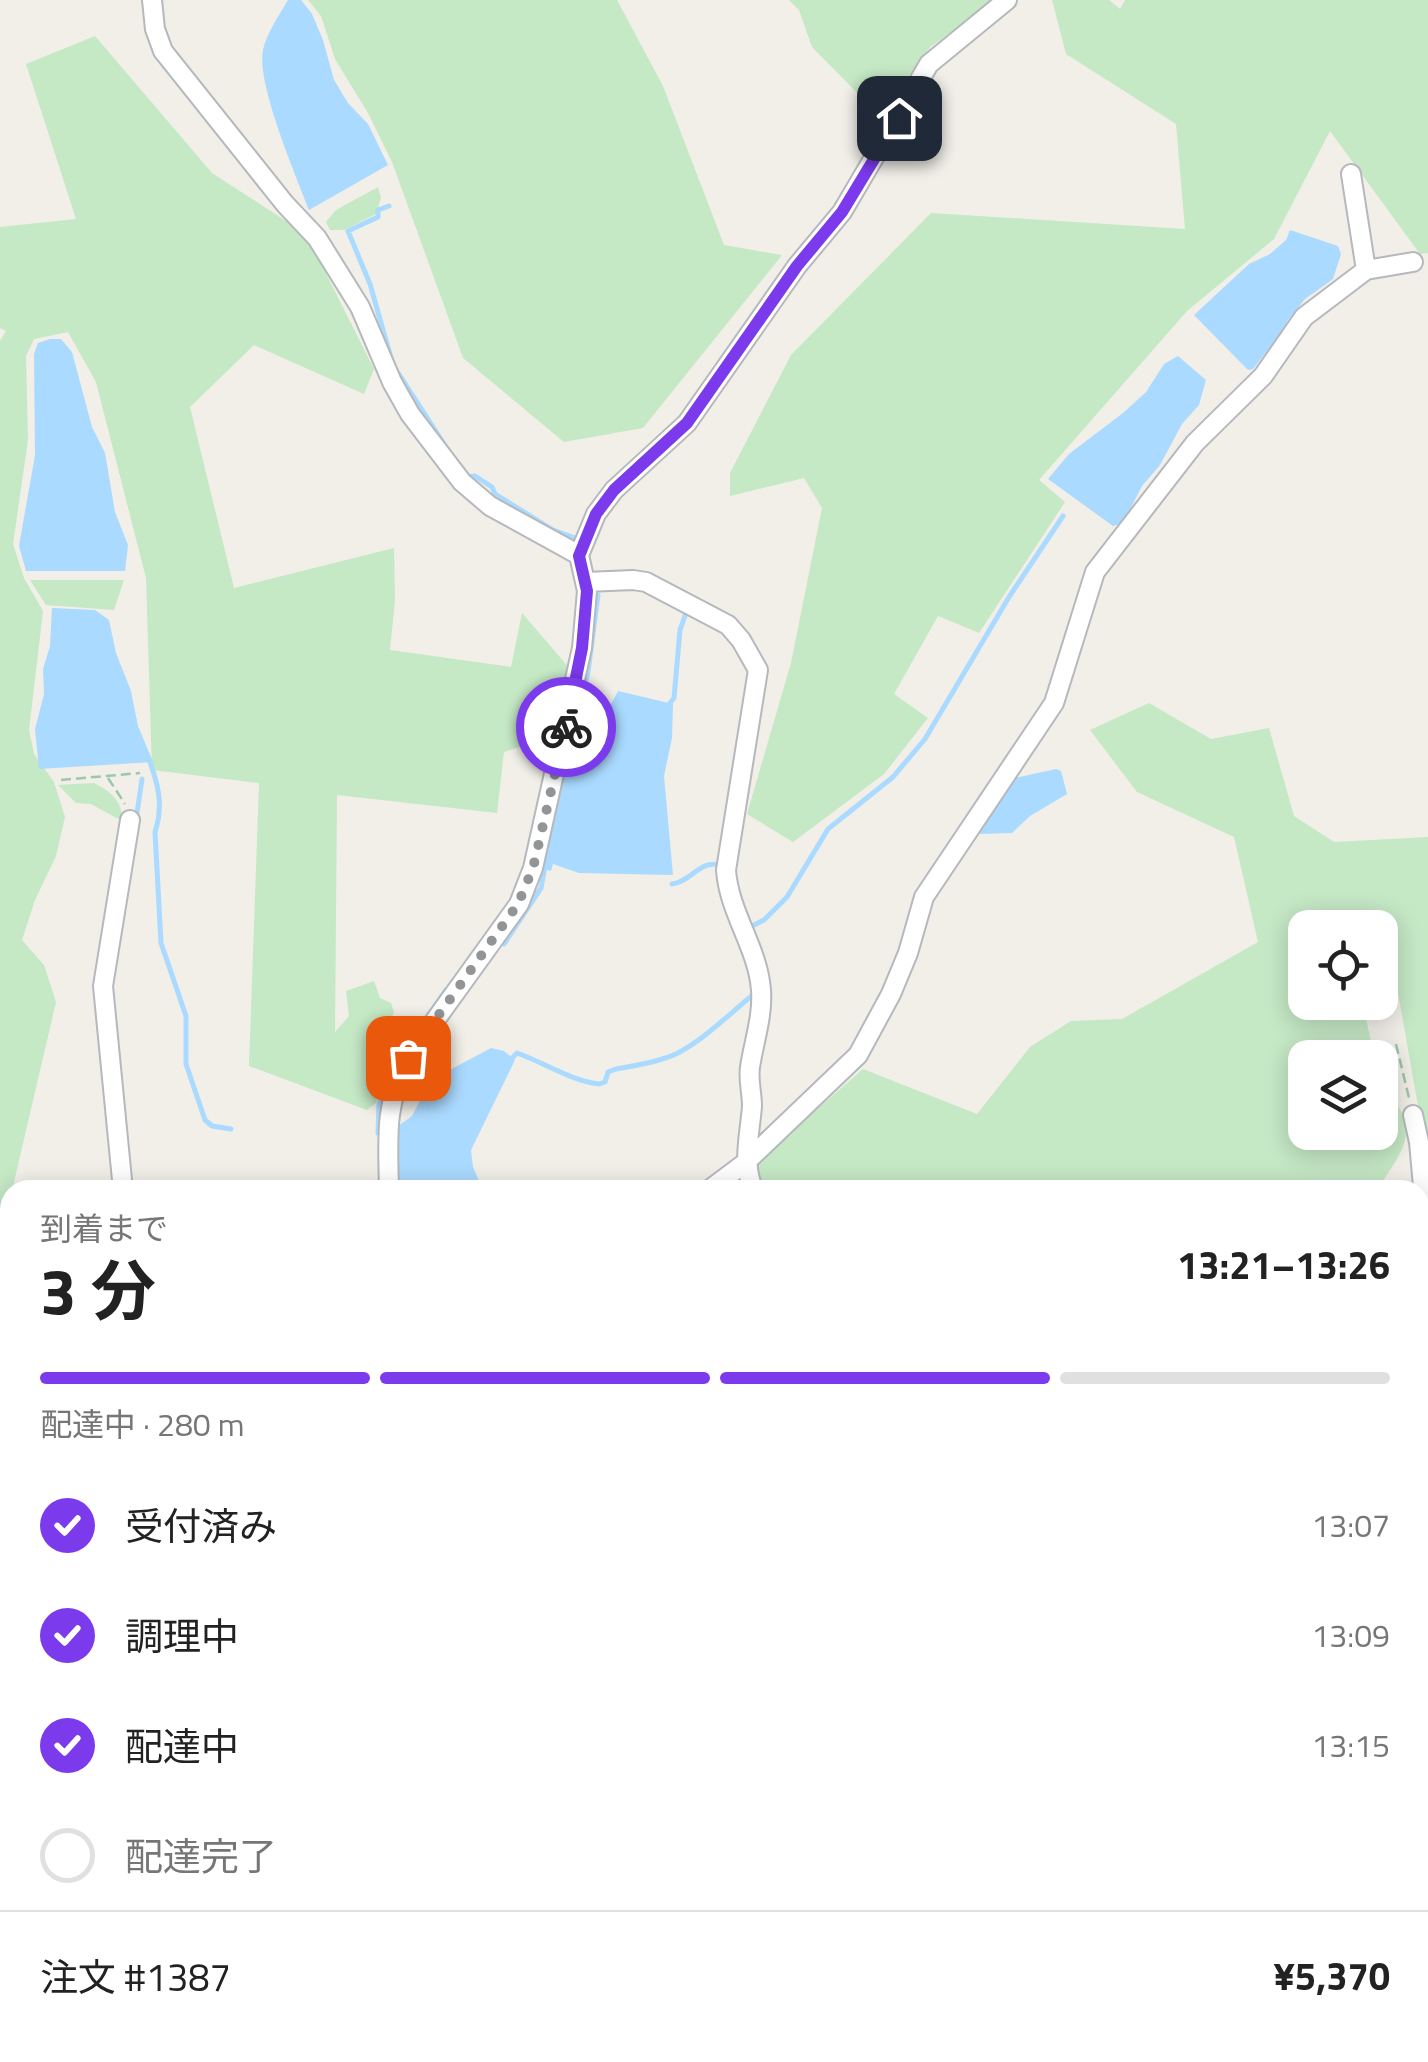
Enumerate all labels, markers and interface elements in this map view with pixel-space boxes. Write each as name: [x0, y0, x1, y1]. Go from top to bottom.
pin: [857, 76, 942, 161]
icon: home: [872, 91, 927, 146]
courier: [516, 677, 616, 777]
icon: bike: [539, 700, 594, 755]
map controls: [1288, 910, 1398, 1150]
button: locate: [1288, 910, 1398, 1020]
pin: [366, 1016, 451, 1101]
icon: bag: [381, 1031, 436, 1086]
button: layers: [1288, 1040, 1398, 1150]
text: 到着まで: [40, 1204, 168, 1252]
text: 13:21–13:26: [1177, 1236, 1390, 1294]
text: 3 分: [40, 1240, 156, 1339]
text: 配達中 · 280 m: [40, 1400, 245, 1448]
text: 受付済み: [125, 1497, 277, 1555]
icon: check: [40, 1498, 95, 1553]
text: 13:07: [1311, 1501, 1390, 1549]
text: 調理中: [125, 1607, 239, 1665]
icon: check: [40, 1608, 95, 1663]
text: 13:09: [1311, 1611, 1390, 1659]
text: 配達中: [125, 1717, 239, 1775]
icon: check: [40, 1718, 95, 1773]
text: 13:15: [1311, 1721, 1390, 1769]
text: 配達完了: [125, 1827, 277, 1885]
text: ¥5,370: [1274, 1947, 1390, 2005]
text: 注文 #1387: [40, 1948, 231, 2006]

